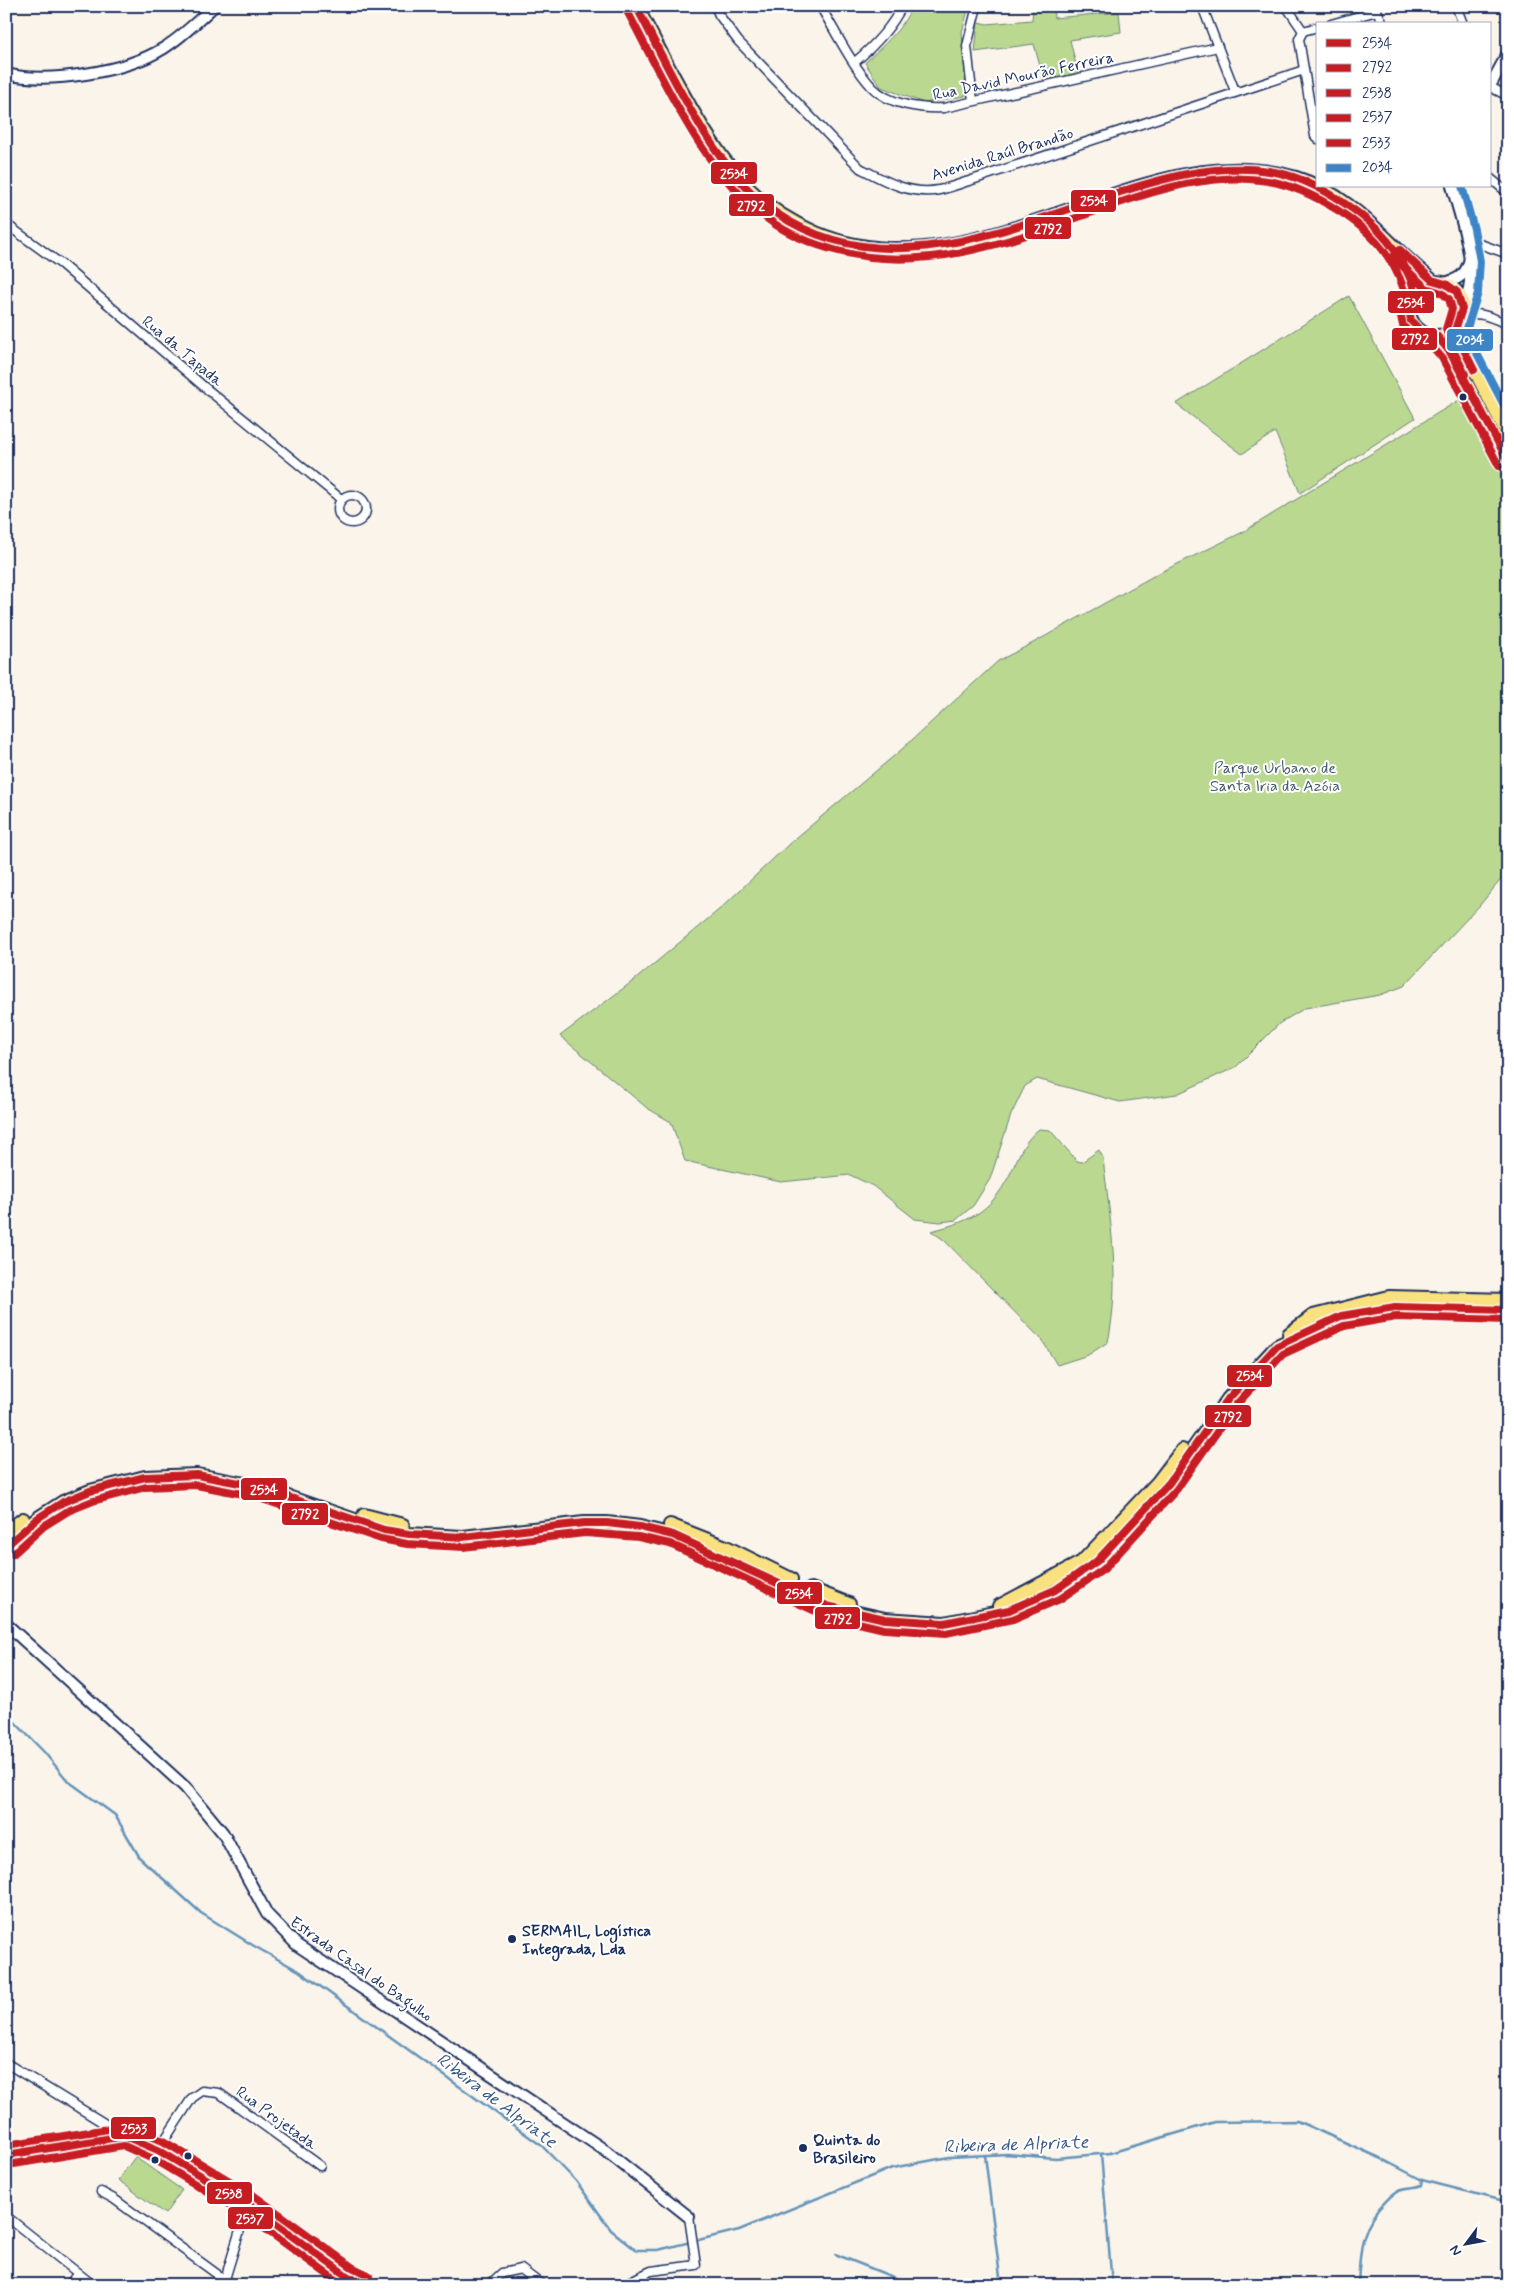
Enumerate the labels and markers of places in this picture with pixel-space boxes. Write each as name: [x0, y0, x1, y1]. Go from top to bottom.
unlabelled marker: [1458, 392, 1468, 402]
place label: SERMAIL, Logística Integrada, Lda: [522, 1921, 651, 1962]
marker: SERMAIL, Logística Integrada, Lda: [506, 1933, 518, 1945]
place label: Quinta do Brasileiro: [813, 2130, 881, 2169]
marker: Quinta do Brasileiro: [797, 2142, 809, 2154]
unlabelled marker: [183, 2151, 193, 2161]
unlabelled marker: [150, 2155, 160, 2165]

